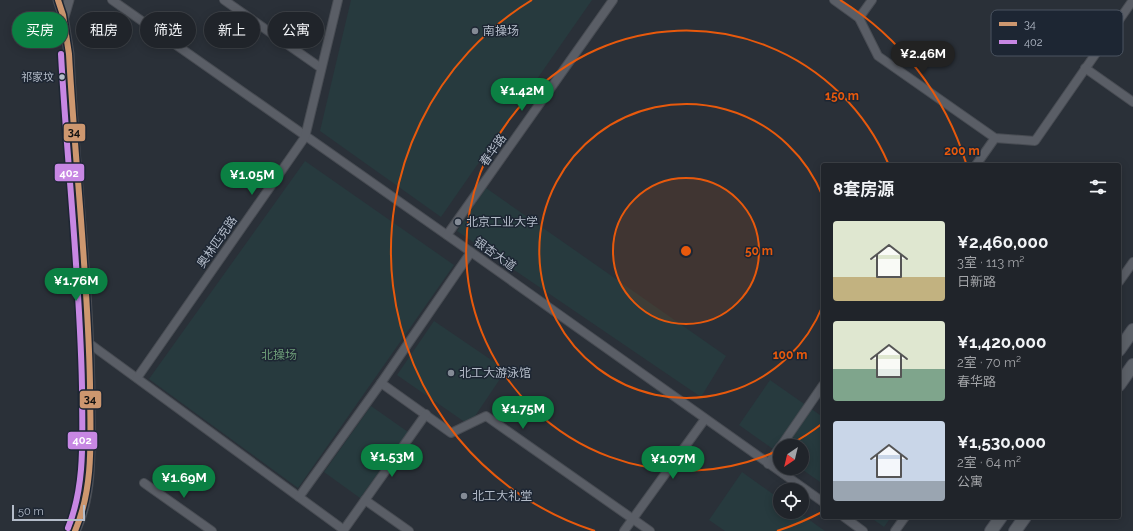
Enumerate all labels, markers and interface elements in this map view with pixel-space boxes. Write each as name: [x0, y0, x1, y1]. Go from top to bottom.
legend: [991, 10, 1123, 56]
chip: 买房: [12, 12, 68, 48]
chip: 租房: [76, 12, 132, 48]
chip: 筛选: [140, 12, 196, 48]
chip: 新上: [204, 12, 260, 48]
chip: 公寓: [268, 12, 324, 48]
text: 34: [1024, 18, 1036, 31]
place label: 南操场: [483, 24, 519, 38]
marker: 南操场: [470, 26, 480, 36]
text: 402: [1024, 36, 1043, 49]
pin: ¥2.46M: [890, 41, 956, 75]
text: ¥2.46M: [900, 46, 946, 61]
place label: 祁家坟: [21, 71, 54, 84]
marker: 祁家坟: [57, 72, 67, 82]
pin: ¥1.42M: [489, 78, 555, 112]
text: ¥1.42M: [500, 83, 544, 98]
text: 150 m: [825, 89, 859, 103]
line badge: 34: [63, 123, 86, 142]
text: 34: [68, 126, 80, 139]
street label: 春华路: [477, 131, 509, 169]
text: 200 m: [944, 144, 980, 158]
pin: ¥1.05M: [219, 162, 285, 196]
line badge: 402: [54, 163, 85, 182]
text: 402: [59, 167, 79, 180]
text: ¥1.05M: [229, 167, 275, 182]
icon: filters: [1087, 176, 1109, 198]
text: 8套房源: [833, 179, 894, 199]
street label: 奥林匹克路: [194, 213, 240, 271]
place label: 北京工业大学: [466, 215, 538, 229]
marker: 北京工业大学: [453, 217, 463, 227]
text: ¥2,460,000: [957, 232, 1048, 252]
street label: 银杏大道: [471, 234, 519, 274]
icon: home: [865, 237, 913, 285]
centre of rings: [679, 244, 693, 258]
text: 50 m: [745, 244, 773, 258]
text: 3室 · 113 m²: [957, 255, 1024, 270]
pin: ¥1.76M: [43, 268, 109, 302]
text: ¥1.76M: [54, 273, 98, 288]
text: 日新路: [957, 274, 996, 289]
text: ¥1,420,000: [957, 332, 1046, 352]
icon: home: [865, 337, 913, 385]
park label: 北操场: [261, 348, 297, 362]
text: 100 m: [773, 348, 807, 362]
text: 2室 · 70 m²: [957, 355, 1021, 370]
place label: 北工大游泳馆: [459, 366, 531, 380]
marker: 北工大游泳馆: [446, 368, 456, 378]
text: 春华路: [957, 374, 996, 389]
line badge: 34: [79, 390, 102, 409]
text: 34: [84, 393, 96, 406]
pin: ¥1.75M: [490, 396, 556, 430]
text: ¥1.75M: [501, 401, 545, 416]
line badge: 402: [67, 431, 98, 450]
text: ¥1,530,000: [957, 432, 1046, 452]
text: 402: [72, 434, 92, 447]
icon: home: [865, 437, 913, 485]
north arrow: [773, 439, 809, 475]
map controls: [773, 439, 809, 519]
pin: ¥1.53M: [359, 444, 425, 478]
pin: ¥1.07M: [640, 446, 706, 480]
text: ¥1.53M: [370, 449, 414, 464]
text: ¥1.07M: [650, 451, 696, 466]
text: 2室 · 64 m²: [957, 455, 1021, 470]
pin: ¥1.69M: [151, 465, 217, 499]
text: ¥1.69M: [161, 470, 207, 485]
text: 公寓: [957, 474, 983, 489]
button: locate: [773, 483, 809, 519]
place label: 北工大礼堂: [472, 489, 532, 503]
marker: 北工大礼堂: [459, 491, 469, 501]
scale bar: [12, 503, 85, 522]
text: 50 m: [18, 505, 44, 518]

